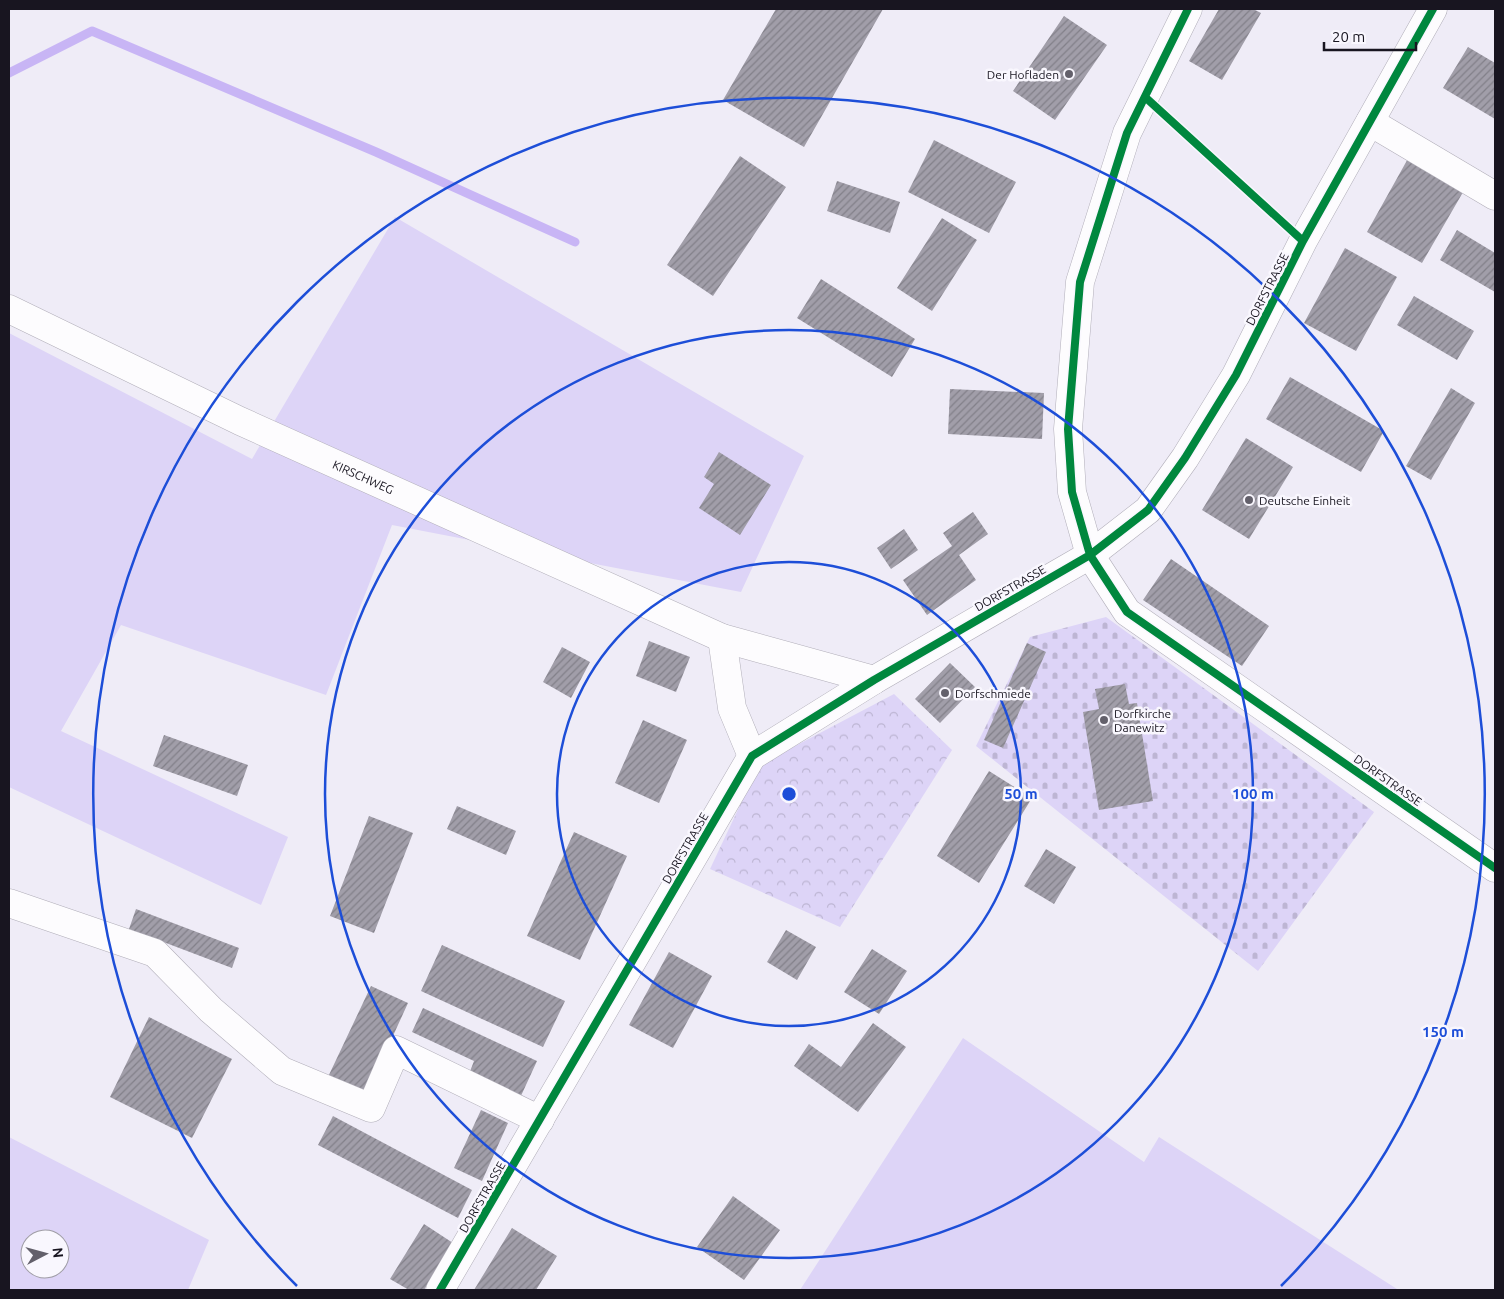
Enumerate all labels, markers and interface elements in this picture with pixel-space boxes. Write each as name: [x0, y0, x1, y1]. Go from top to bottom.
scale bar: [1324, 20, 1416, 52]
text: 20 m: [1332, 28, 1365, 45]
place label: Der Hofladen: [987, 68, 1059, 81]
marker: Der Hofladen: [1063, 68, 1075, 80]
street label: DORFSTRASSE: [1243, 250, 1291, 327]
street label: KIRSCHWEG: [331, 457, 396, 496]
marker: Deutsche Einheit: [1243, 494, 1255, 506]
place label: Deutsche Einheit: [1259, 494, 1351, 507]
street label: DORFSTRASSE: [972, 562, 1048, 614]
marker: Dorfschmiede: [939, 687, 951, 699]
place label: Dorfschmiede: [955, 687, 1031, 700]
place label: Dorfkirche Danewitz: [1114, 707, 1171, 734]
marker: Dorfkirche Danewitz: [1098, 714, 1110, 726]
street label: DORFSTRASSE: [1352, 752, 1425, 808]
centre of rings: [780, 785, 798, 803]
text: 50 m: [1004, 785, 1038, 802]
text: 100 m: [1232, 785, 1274, 802]
street label: DORFSTRASSE: [659, 810, 711, 886]
text: 150 m: [1422, 1023, 1464, 1040]
street label: DORFSTRASSE: [456, 1159, 508, 1235]
north arrow: [20, 1229, 70, 1279]
text: N: [49, 1247, 66, 1259]

